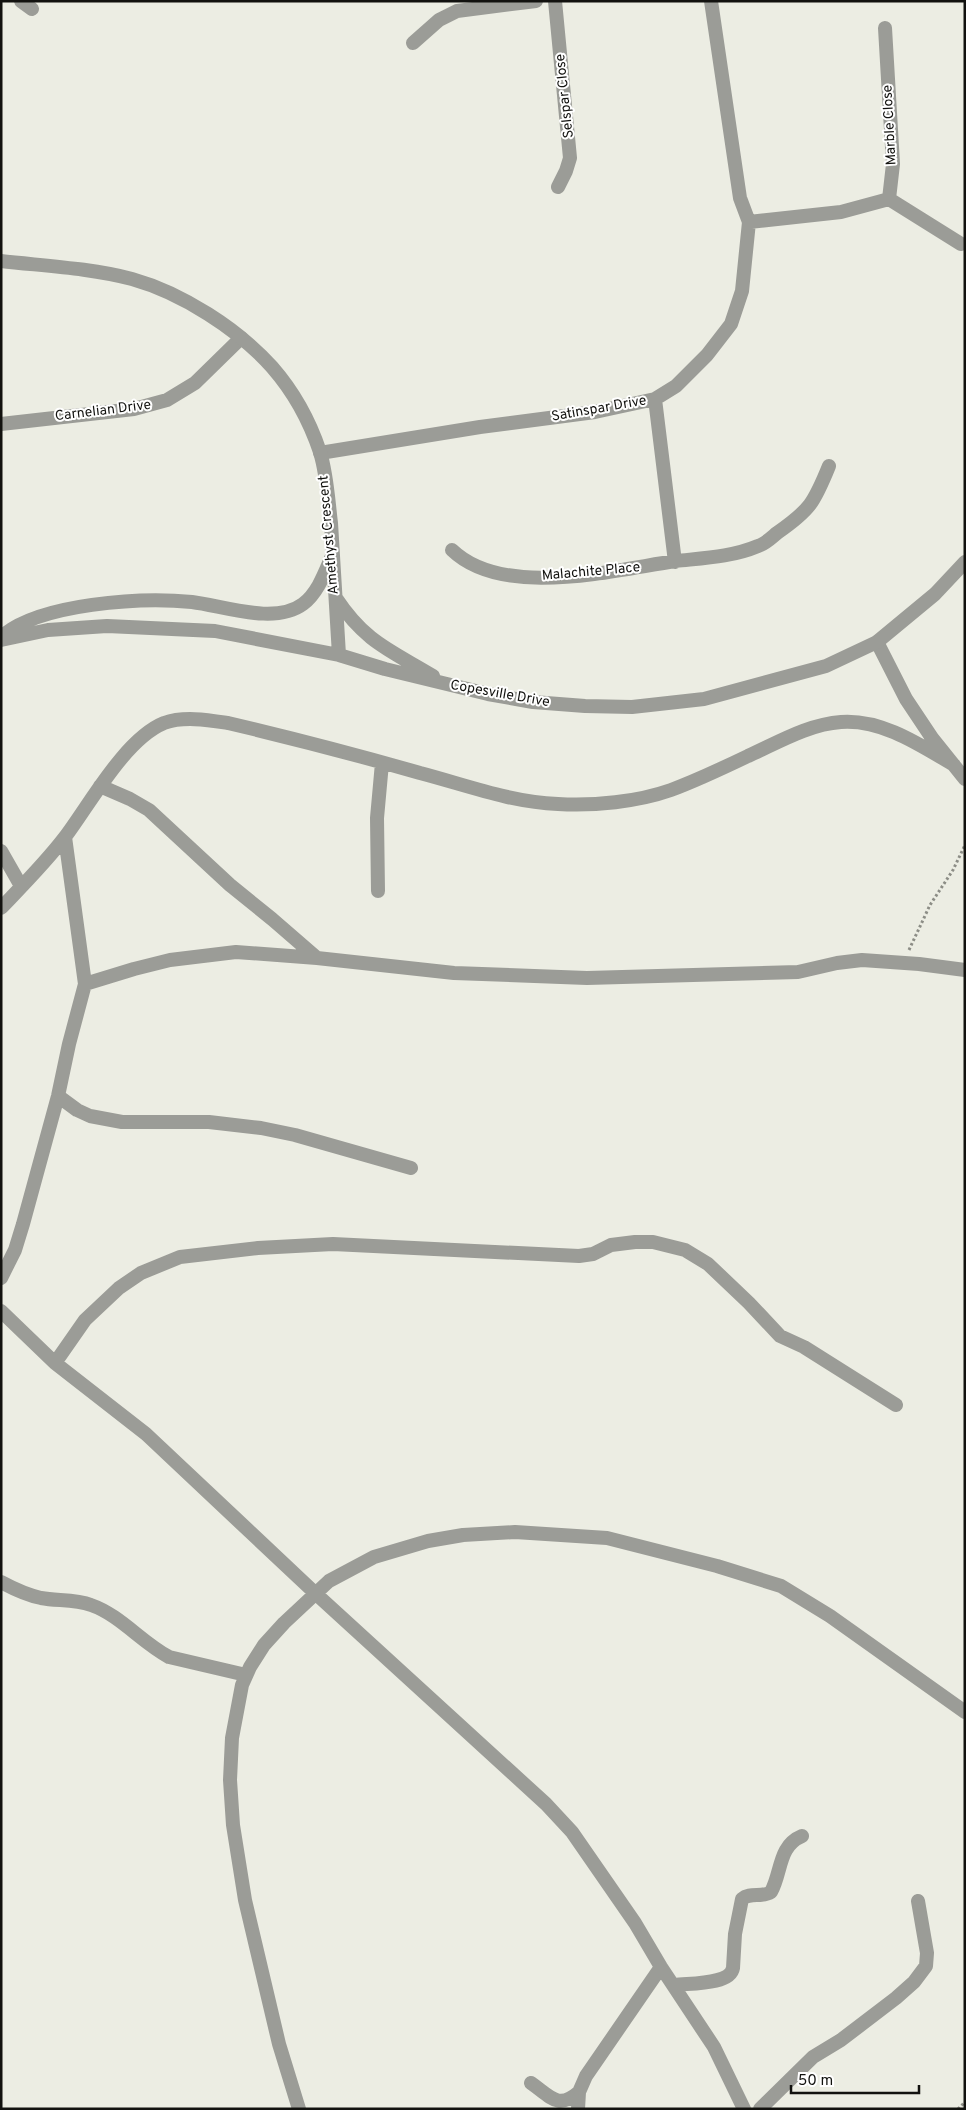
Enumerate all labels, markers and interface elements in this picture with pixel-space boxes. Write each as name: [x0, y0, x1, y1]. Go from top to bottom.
street label: Selspar Close: [552, 53, 578, 139]
street label: Marble Close: [879, 84, 901, 166]
street label: Satinspar Drive: [550, 392, 648, 426]
street label: Carnelian Drive: [54, 397, 152, 425]
street label: Amethyst Crescent: [315, 475, 343, 595]
street label: Malachite Place: [541, 559, 641, 585]
street label: Copesville Drive: [449, 677, 551, 711]
scale bar: [791, 2062, 918, 2094]
text: 50 m: [798, 2072, 833, 2091]

